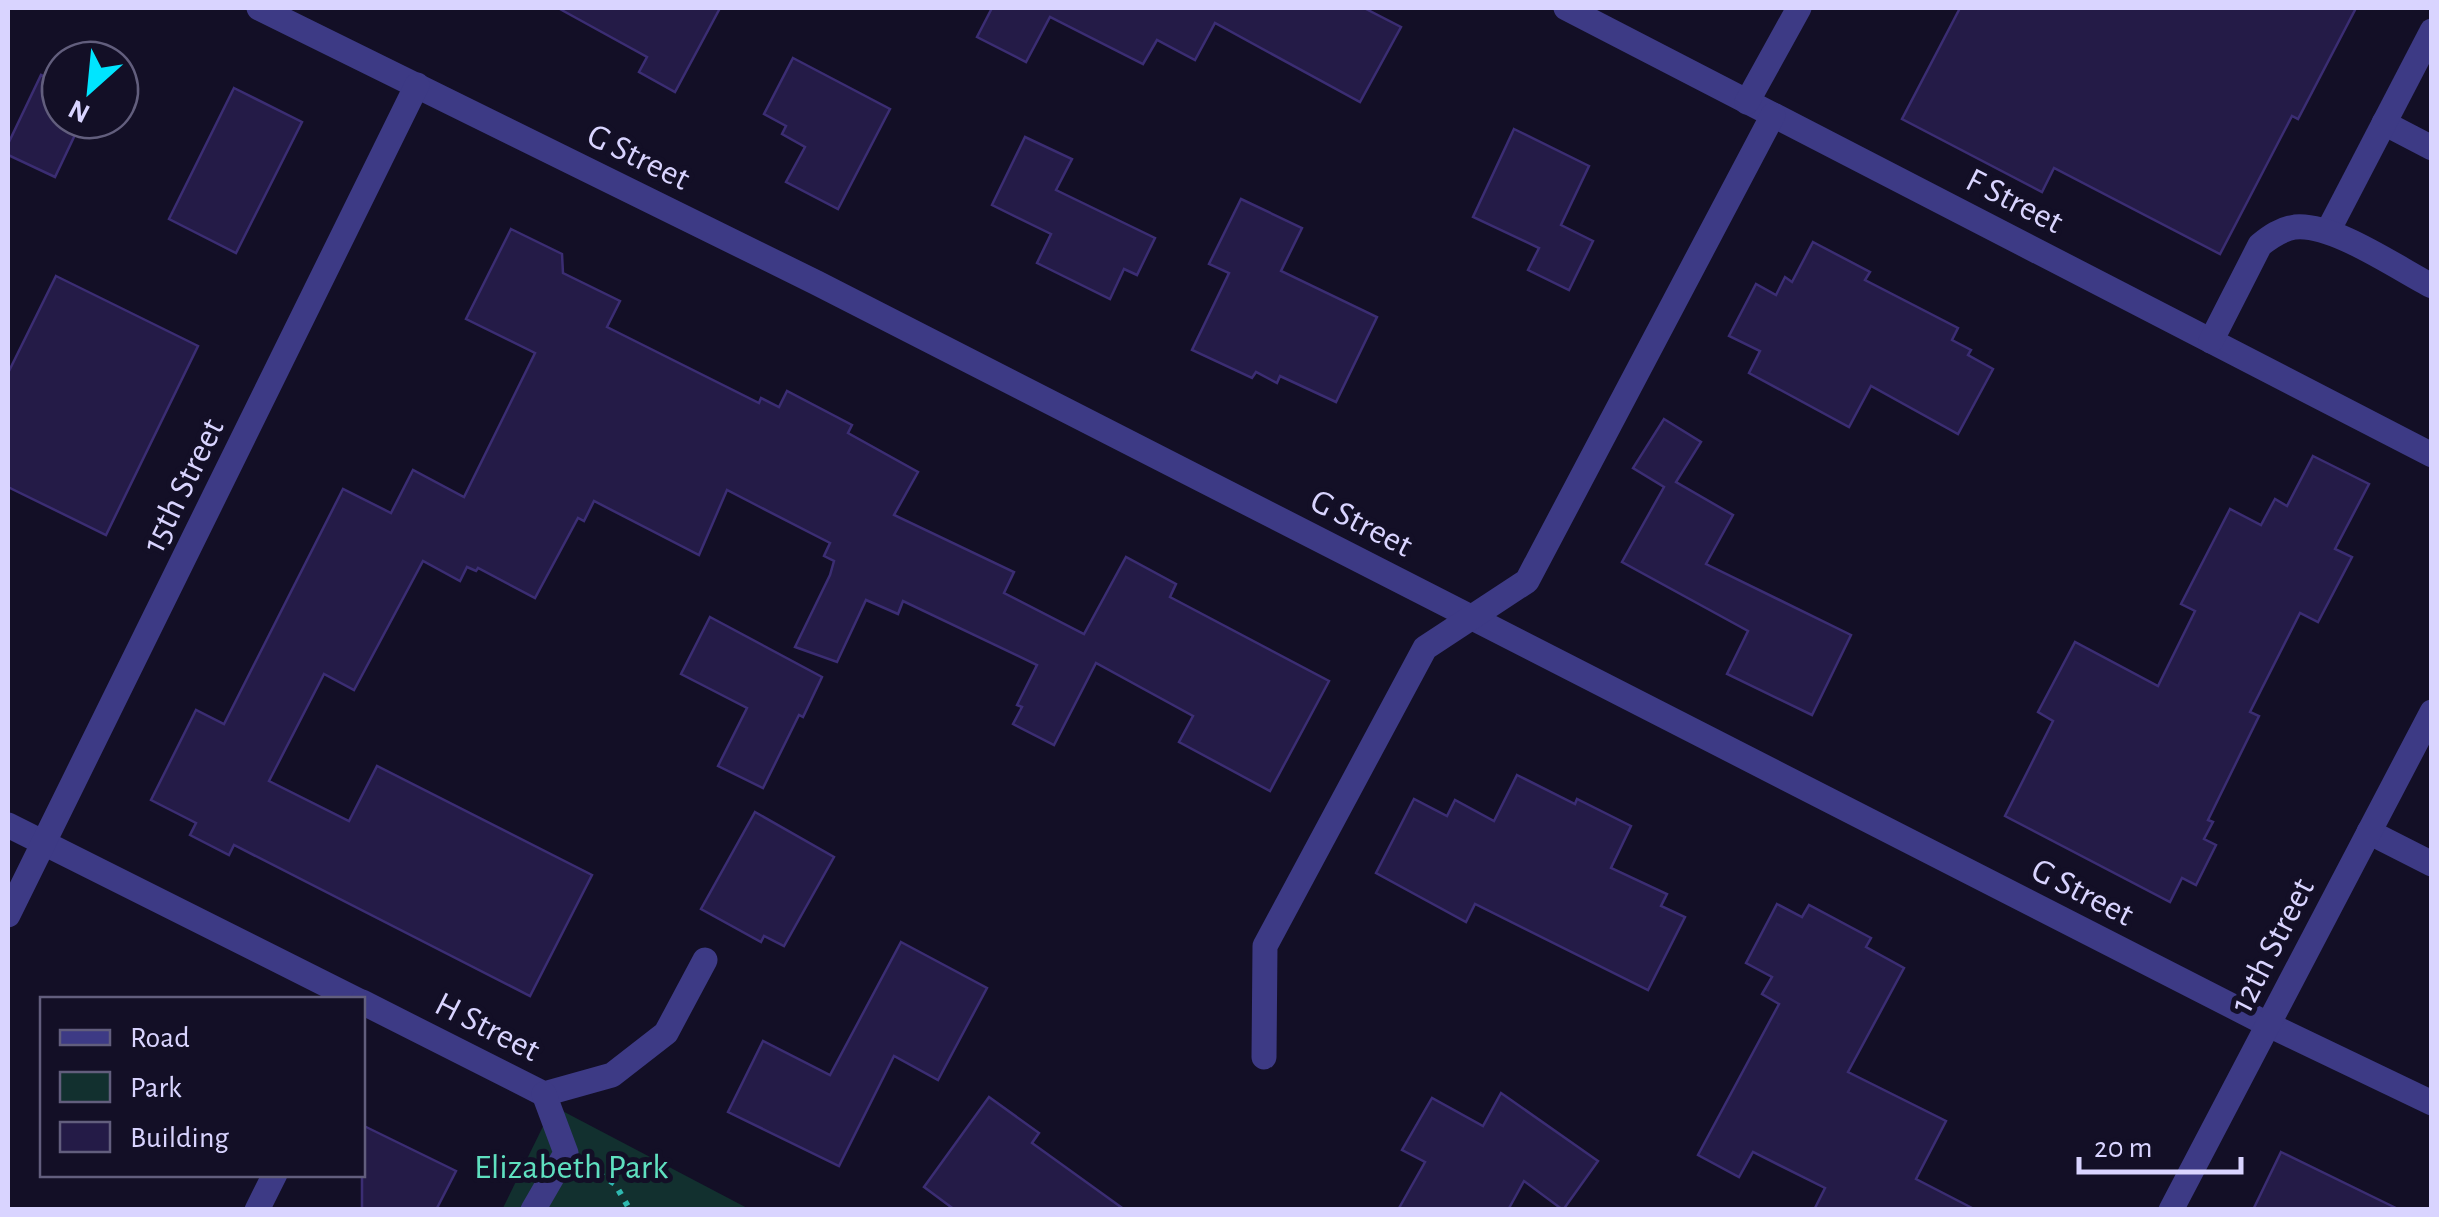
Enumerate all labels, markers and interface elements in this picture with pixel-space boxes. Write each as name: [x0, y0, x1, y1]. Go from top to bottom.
north arrow: [40, 40, 140, 140]
text: N: [65, 94, 95, 127]
street label: G Street: [582, 118, 695, 197]
street label: F Street: [1960, 162, 2068, 240]
street label: 15th Street: [136, 413, 231, 558]
street label: G Street: [1305, 483, 1418, 564]
street label: G Street: [2026, 852, 2139, 933]
street label: 12th Street: [2224, 873, 2321, 1018]
street label: H Street: [429, 986, 545, 1068]
legend: [40, 997, 365, 1177]
text: Road: [130, 1023, 190, 1053]
text: Park: [130, 1073, 182, 1103]
scale bar: [2079, 1112, 2242, 1174]
text: Building: [130, 1123, 229, 1153]
text: 20 m: [2094, 1133, 2152, 1163]
park label: Elizabeth Park: [474, 1150, 668, 1185]

